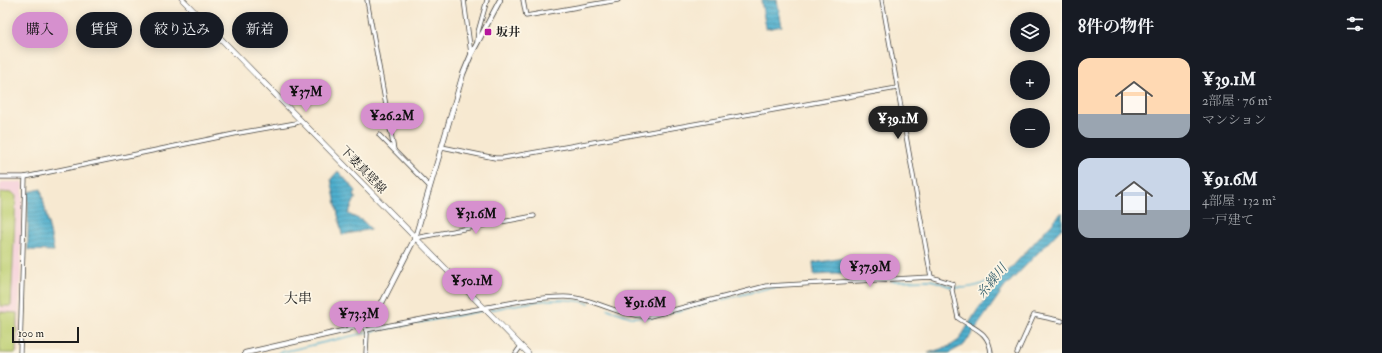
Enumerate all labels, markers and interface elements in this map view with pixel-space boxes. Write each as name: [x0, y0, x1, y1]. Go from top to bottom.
chip: 購入: [12, 12, 68, 48]
chip: 賃貸: [76, 12, 132, 48]
chip: 絞り込み: [140, 12, 224, 48]
chip: 新着: [232, 12, 288, 48]
map controls: [1010, 12, 1050, 148]
button: layers: [1010, 12, 1050, 52]
icon: filters: [1344, 13, 1366, 35]
text: 8件の物件: [1078, 16, 1154, 37]
place label: 坂井: [496, 25, 520, 40]
marker: 坂井: [483, 27, 493, 37]
button: +: [1010, 60, 1050, 100]
text: ¥39.1M: [1202, 69, 1256, 90]
icon: home: [1110, 74, 1158, 122]
pin: ¥37M: [282, 79, 330, 113]
text: ¥37M: [289, 84, 323, 100]
text: 2部屋 · 76 m²: [1202, 93, 1272, 109]
pin: ¥26.2M: [359, 103, 425, 137]
pin: ¥39.1M: [865, 106, 931, 140]
text: ¥26.2M: [370, 108, 414, 124]
button: −: [1010, 108, 1050, 148]
text: ¥39.1M: [877, 111, 919, 127]
text: マンション: [1202, 112, 1266, 128]
street label: 下妻真壁線: [337, 143, 389, 197]
text: ¥91.6M: [1202, 169, 1258, 190]
icon: home: [1110, 174, 1158, 222]
text: 4部屋 · 132 m²: [1202, 193, 1276, 209]
pin: ¥31.6M: [443, 201, 509, 235]
text: ¥31.6M: [455, 206, 497, 222]
text: 一戸建て: [1202, 212, 1254, 228]
pin: ¥37.9M: [837, 254, 903, 288]
text: ¥37.9M: [849, 259, 891, 275]
water label: 糸繰川: [974, 259, 1012, 301]
pin: ¥50.1M: [439, 268, 505, 302]
text: ¥50.1M: [451, 273, 493, 289]
district label: 大串: [284, 290, 312, 307]
pin: ¥91.6M: [612, 290, 678, 324]
text: ¥91.6M: [624, 295, 666, 311]
pin: ¥73.3M: [326, 301, 392, 335]
text: ¥73.3M: [339, 306, 379, 322]
scale bar: [12, 325, 79, 344]
text: 100 m: [18, 327, 44, 340]

